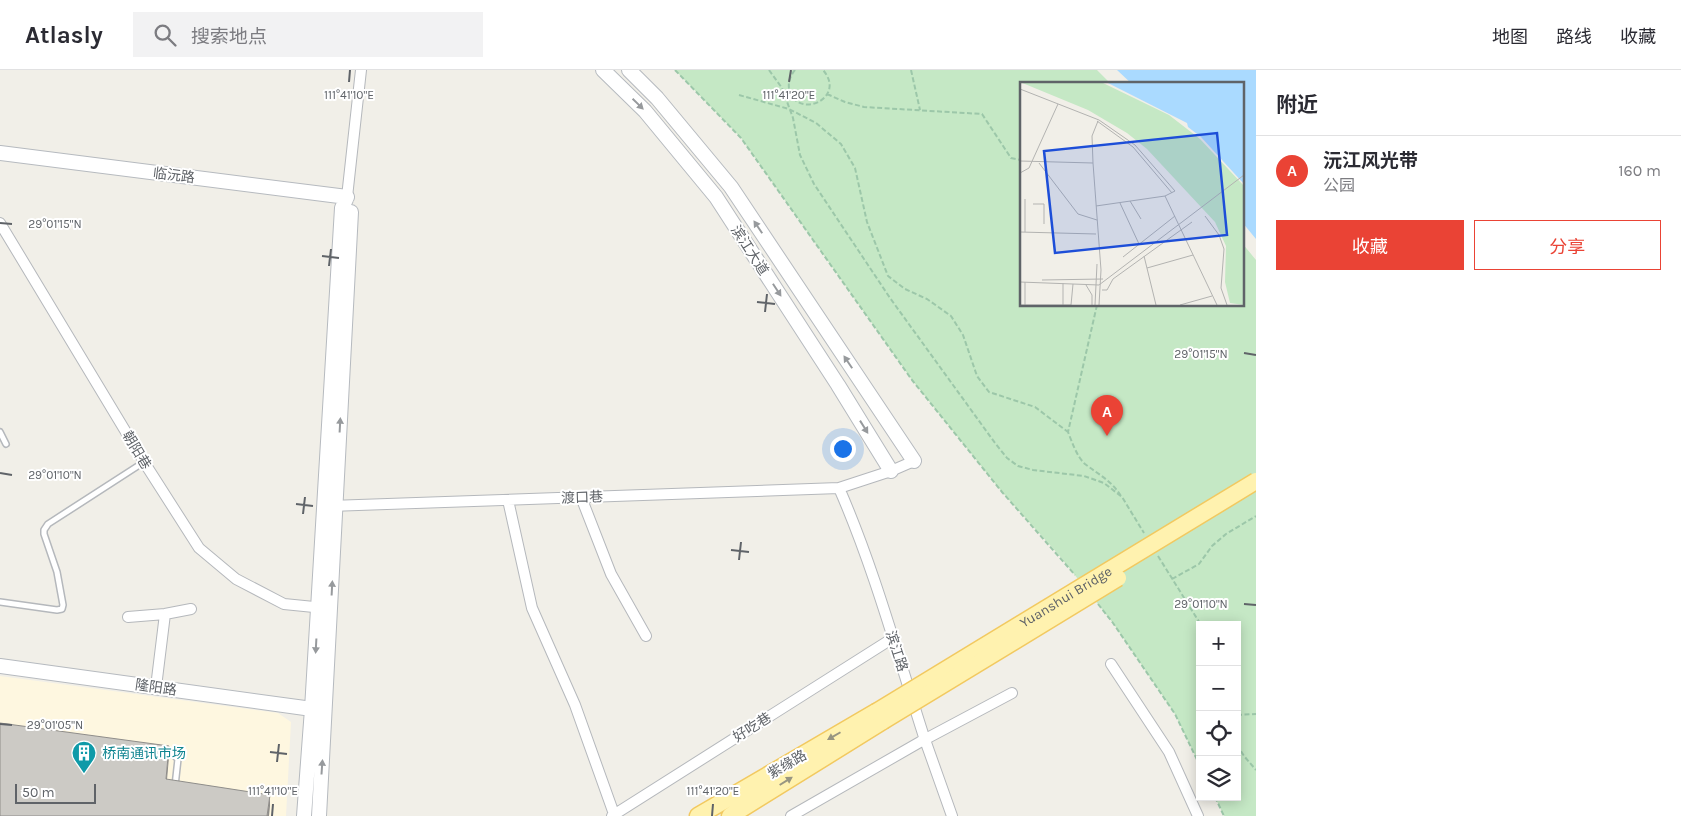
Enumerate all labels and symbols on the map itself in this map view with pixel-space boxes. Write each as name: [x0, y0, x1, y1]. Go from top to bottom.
inset map: [1020, 82, 1244, 306]
text: 111°41'10"E: [324, 88, 374, 102]
text: 111°41'20"E: [763, 88, 815, 102]
one-way arrow: [632, 98, 644, 110]
street label: 临沅路: [152, 165, 196, 186]
text: 29°01'15"N: [28, 217, 82, 231]
one-way arrow: [753, 220, 763, 234]
street label: 滨江大道: [727, 222, 772, 278]
one-way arrow: [772, 284, 781, 297]
text: 29°01'15"N: [1174, 347, 1228, 361]
one-way arrow: [843, 355, 853, 369]
pin: A: [1091, 395, 1123, 436]
one-way arrow: [337, 417, 345, 433]
one-way arrow: [860, 421, 869, 434]
street label: 朝阳巷: [118, 428, 155, 473]
your location: [830, 436, 856, 462]
text: 29°01'10"N: [28, 468, 82, 482]
street label: 渡口巷: [561, 488, 603, 507]
street label: Yuanshui Bridge: [1017, 563, 1115, 632]
one-way arrow: [328, 579, 336, 595]
text: 29°01'10"N: [1174, 597, 1228, 611]
street label: 滨江路: [882, 629, 911, 674]
one-way arrow: [312, 639, 320, 655]
street label: 隆阳路: [134, 676, 178, 699]
street label: 好吃巷: [730, 709, 775, 746]
text: 29°01'05"N: [27, 718, 83, 732]
one-way arrow: [827, 732, 840, 741]
building icon: 桥南通讯市场: [71, 740, 97, 774]
place label: 桥南通讯市场: [102, 745, 186, 762]
street label: 紫缘路: [765, 747, 810, 782]
one-way arrow: [319, 759, 327, 775]
one-way arrow: [779, 777, 792, 786]
scale bar: [15, 781, 96, 804]
text: 111°41'10"E: [248, 784, 298, 798]
text: 111°41'20"E: [687, 784, 739, 798]

